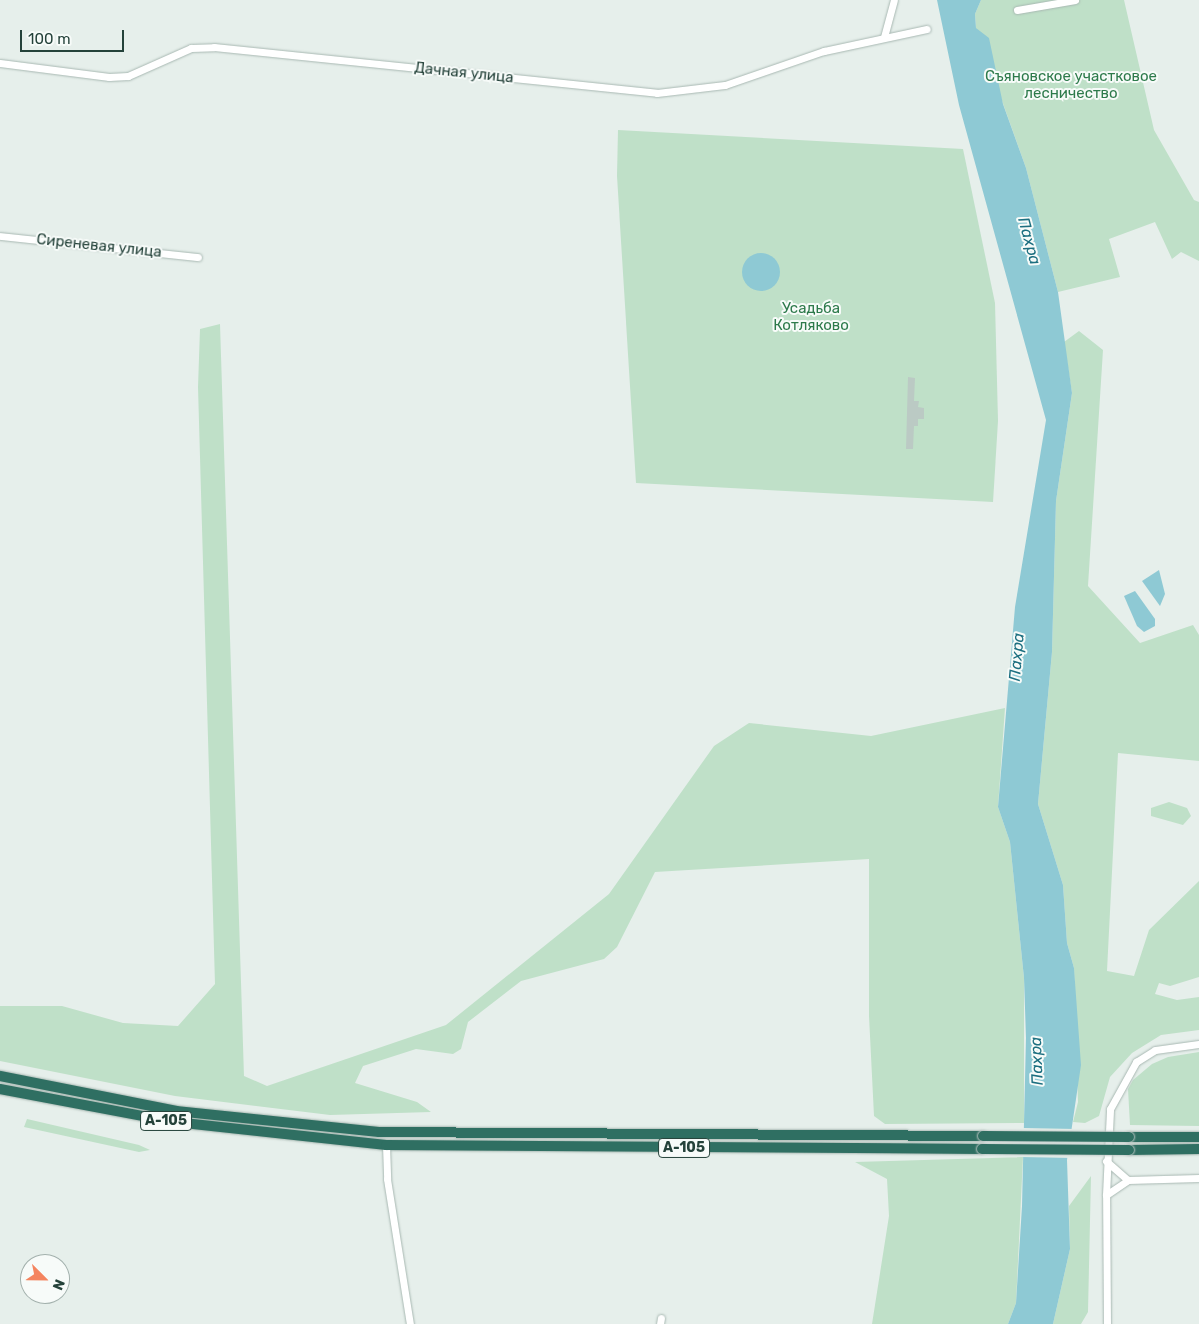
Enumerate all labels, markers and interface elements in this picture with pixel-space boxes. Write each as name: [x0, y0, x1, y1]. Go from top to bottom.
scale bar: [22, 20, 126, 52]
text: 100 m: [28, 30, 70, 48]
street label: Дачная улица: [414, 59, 514, 87]
park label: Съяновское участковое лесничество: [985, 67, 1157, 102]
water label: Пахра: [1013, 215, 1045, 267]
street label: Сиреневая улица: [36, 230, 162, 262]
park label: Усадьба Котляково: [773, 299, 849, 334]
water label: Пахра: [1005, 632, 1029, 682]
water label: Пахра: [1027, 1037, 1047, 1085]
road number: А-105: [140, 1110, 192, 1132]
road number: А-105: [658, 1136, 710, 1160]
north arrow: [20, 1254, 70, 1304]
text: N: [49, 1277, 68, 1293]

